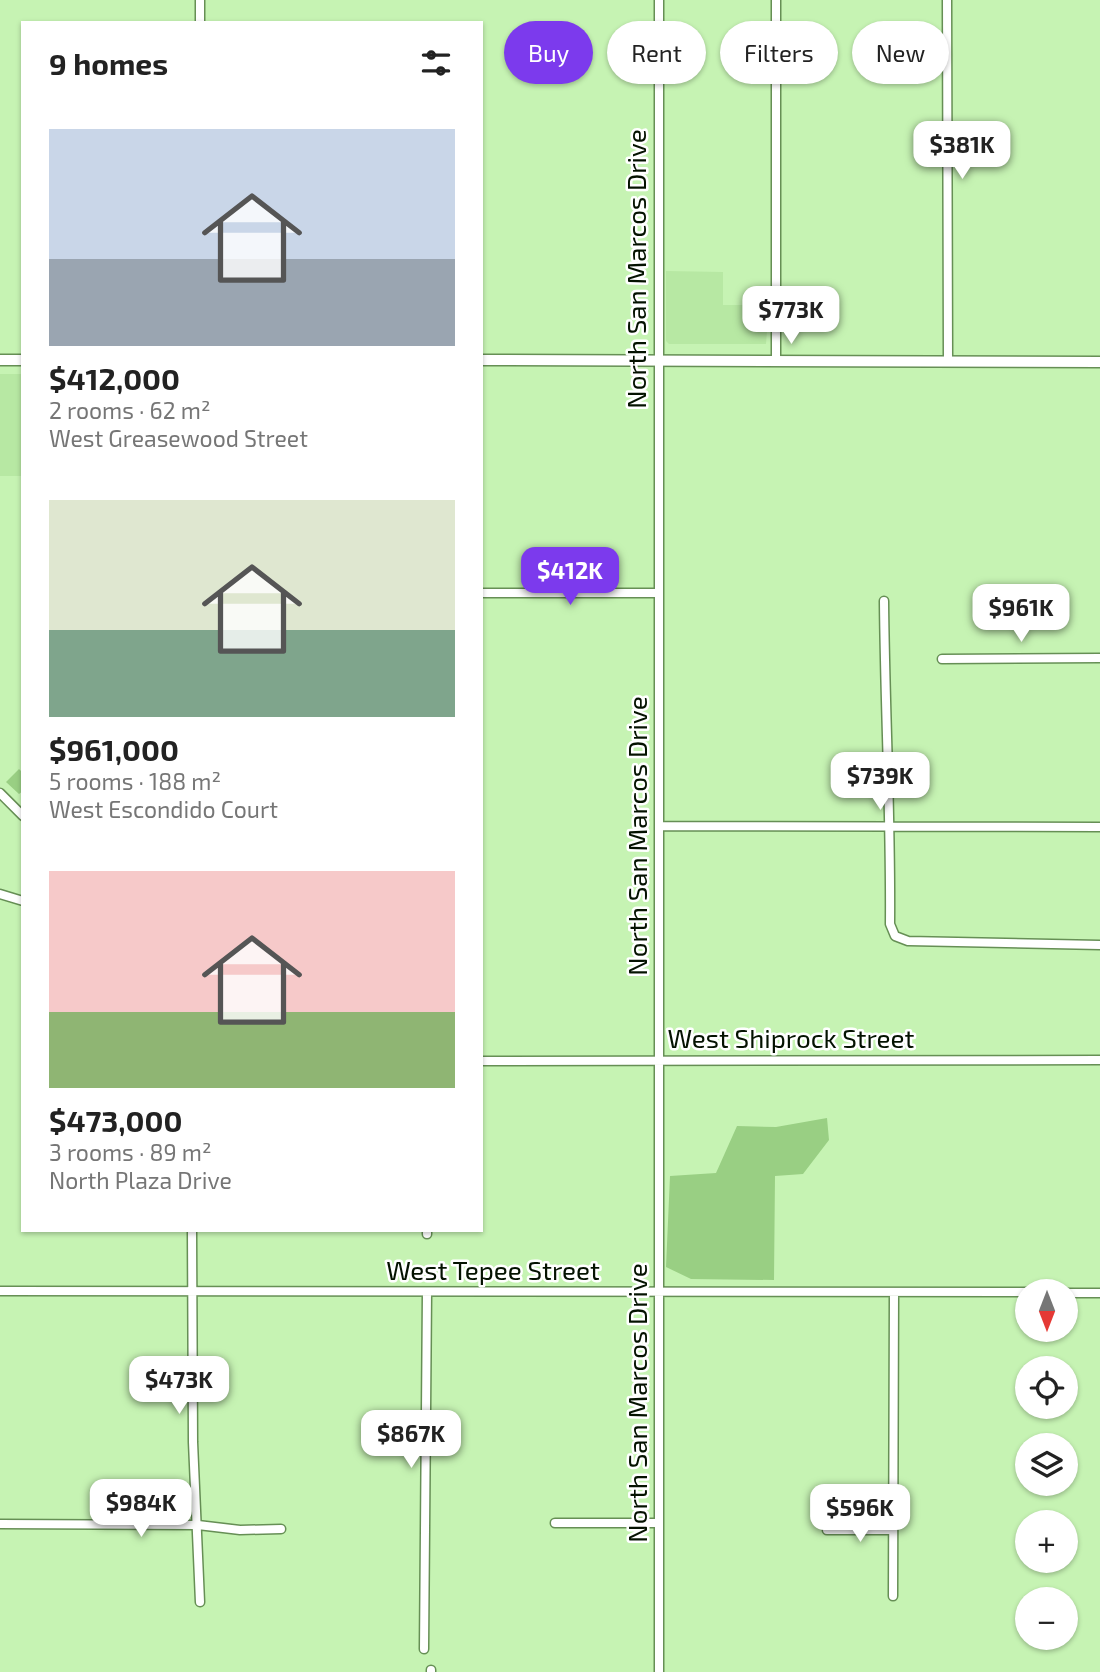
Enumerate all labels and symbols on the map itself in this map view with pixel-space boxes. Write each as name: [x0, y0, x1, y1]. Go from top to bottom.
pin: $381K: [913, 122, 1011, 181]
street label: North San Marcos Drive: [620, 129, 651, 409]
pin: $773K: [742, 286, 840, 346]
pin: $412K: [521, 548, 619, 607]
pin: $961K: [972, 584, 1070, 644]
street label: North San Marcos Drive: [621, 696, 652, 976]
pin: $739K: [831, 752, 929, 812]
street label: West Shiprock Street: [668, 1022, 915, 1053]
street label: West Tepee Street: [386, 1254, 600, 1285]
street label: North San Marcos Drive: [621, 1263, 652, 1543]
north arrow: [1015, 1279, 1078, 1342]
pin: $473K: [130, 1356, 228, 1416]
pin: $867K: [362, 1410, 460, 1470]
pin: $984K: [92, 1480, 190, 1539]
pin: $596K: [811, 1484, 909, 1544]

